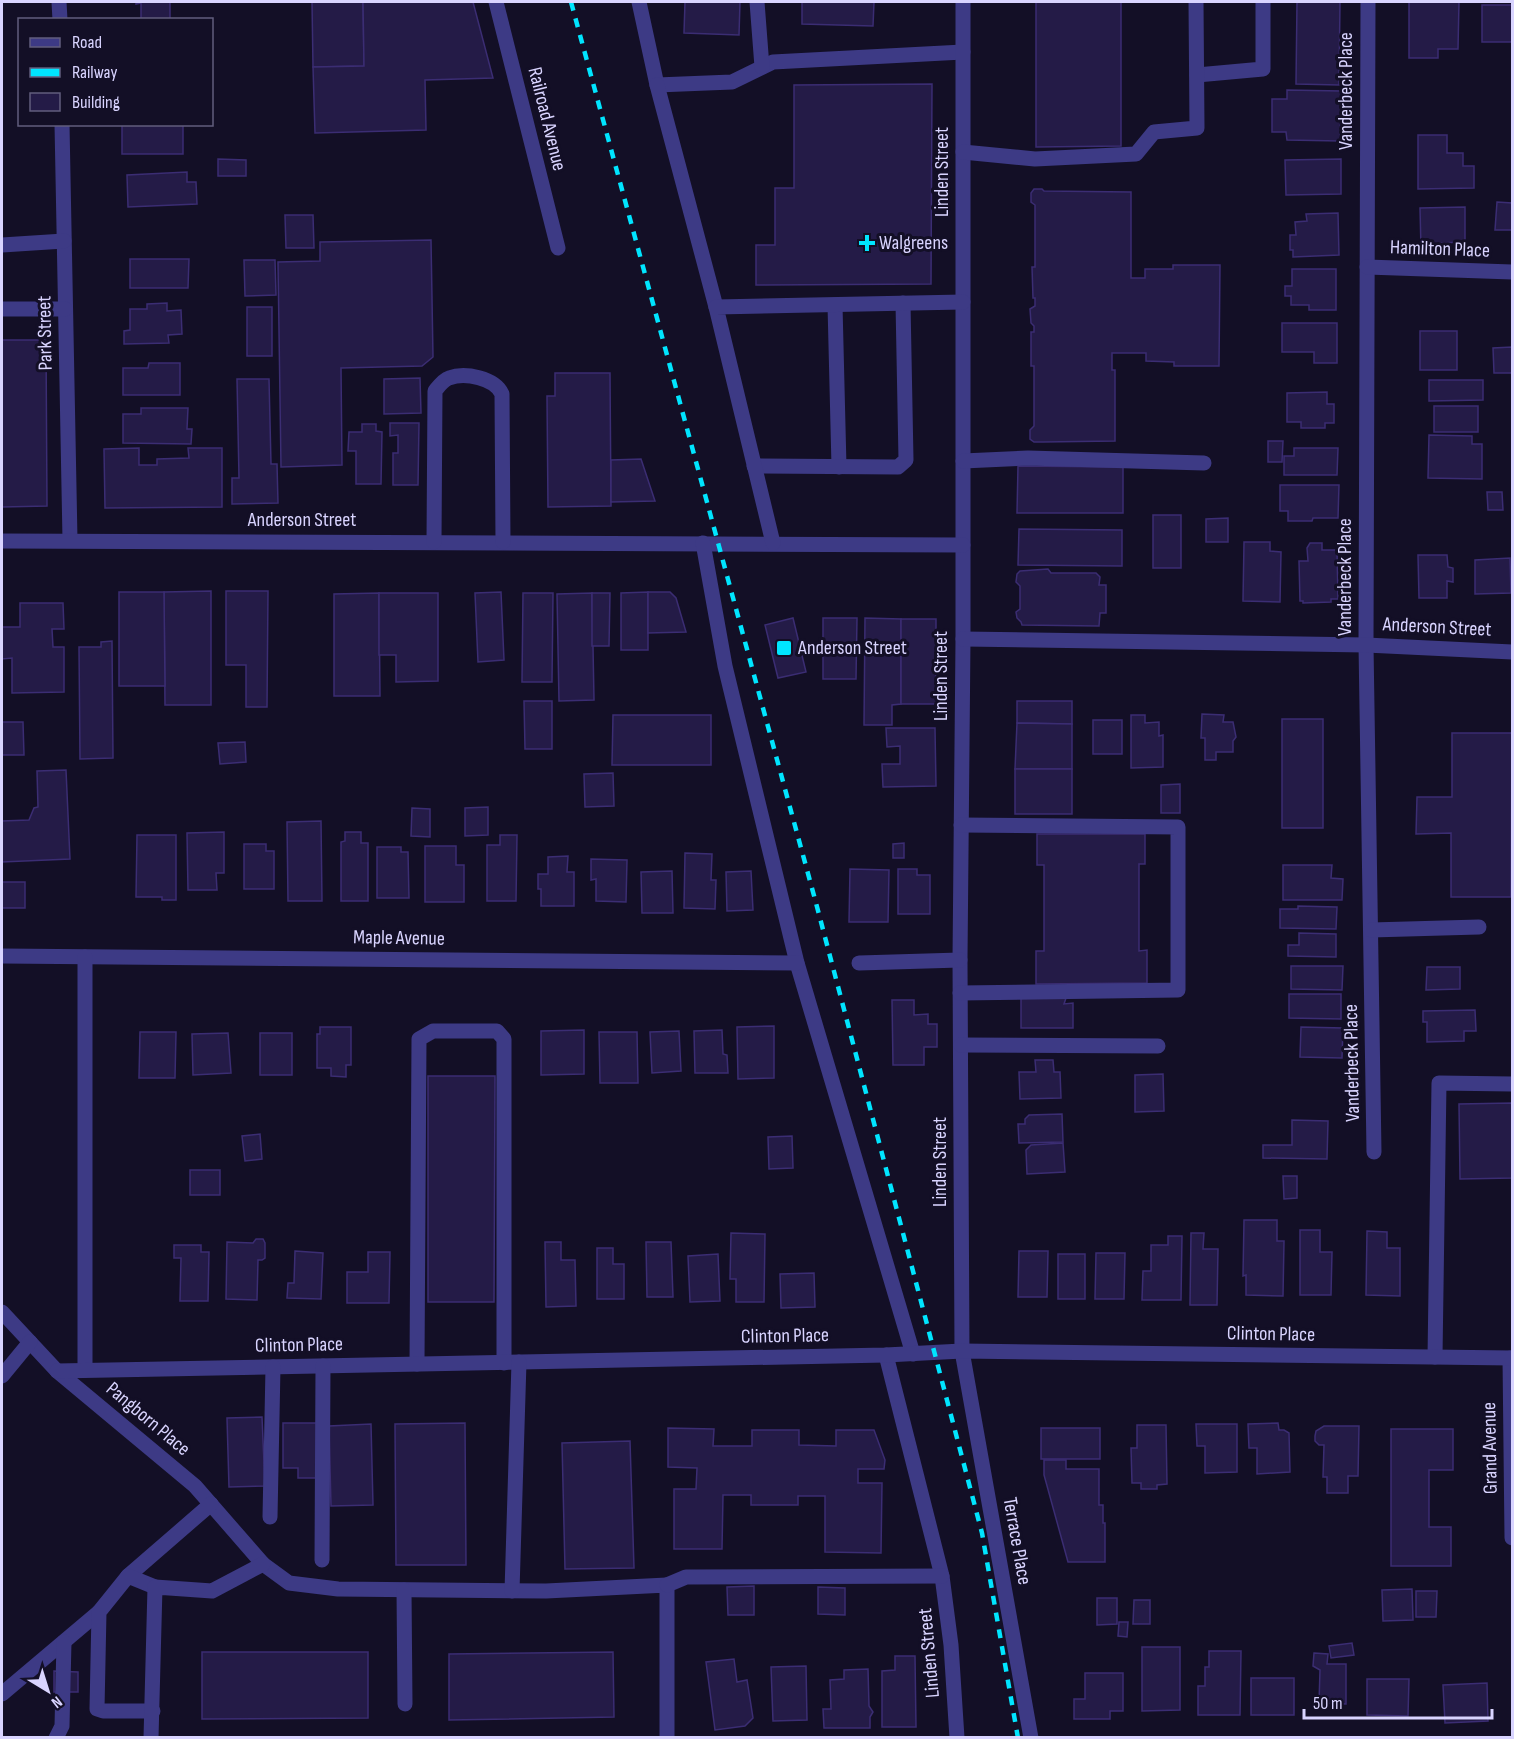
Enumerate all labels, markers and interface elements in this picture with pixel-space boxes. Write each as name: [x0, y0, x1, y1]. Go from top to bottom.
legend: [18, 18, 213, 126]
text: Road: [72, 32, 102, 53]
street label: Vanderbeck Place: [1334, 32, 1358, 150]
text: Railway: [72, 62, 117, 83]
street label: Railroad Avenue: [523, 65, 571, 173]
text: Building: [72, 92, 120, 113]
street label: Linden Street: [930, 127, 954, 217]
place label: Walgreens: [879, 231, 948, 255]
street label: Hamilton Place: [1390, 235, 1490, 263]
marker: Walgreens: [860, 236, 874, 250]
street label: Park Street: [32, 295, 58, 371]
street label: Anderson Street: [247, 508, 356, 532]
street label: Vanderbeck Place: [1333, 518, 1357, 636]
street label: Anderson Street: [1381, 612, 1492, 642]
street label: Linden Street: [929, 631, 953, 721]
place label: Anderson Street: [797, 636, 907, 660]
marker: Anderson Street: [775, 639, 793, 657]
street label: Maple Avenue: [353, 925, 445, 951]
street label: Vanderbeck Place: [1339, 1004, 1365, 1122]
street label: Linden Street: [928, 1117, 952, 1207]
street label: Clinton Place: [1227, 1321, 1315, 1347]
street label: Clinton Place: [741, 1323, 829, 1349]
street label: Clinton Place: [255, 1332, 343, 1358]
street label: Pangborn Place: [101, 1377, 195, 1461]
street label: Grand Avenue: [1477, 1402, 1503, 1494]
street label: Terrace Place: [997, 1495, 1037, 1587]
street label: Linden Street: [913, 1607, 945, 1699]
north arrow: [18, 1661, 78, 1721]
scale bar: [1304, 1682, 1492, 1720]
text: N: [47, 1692, 66, 1712]
text: 50 m: [1313, 1693, 1343, 1714]

